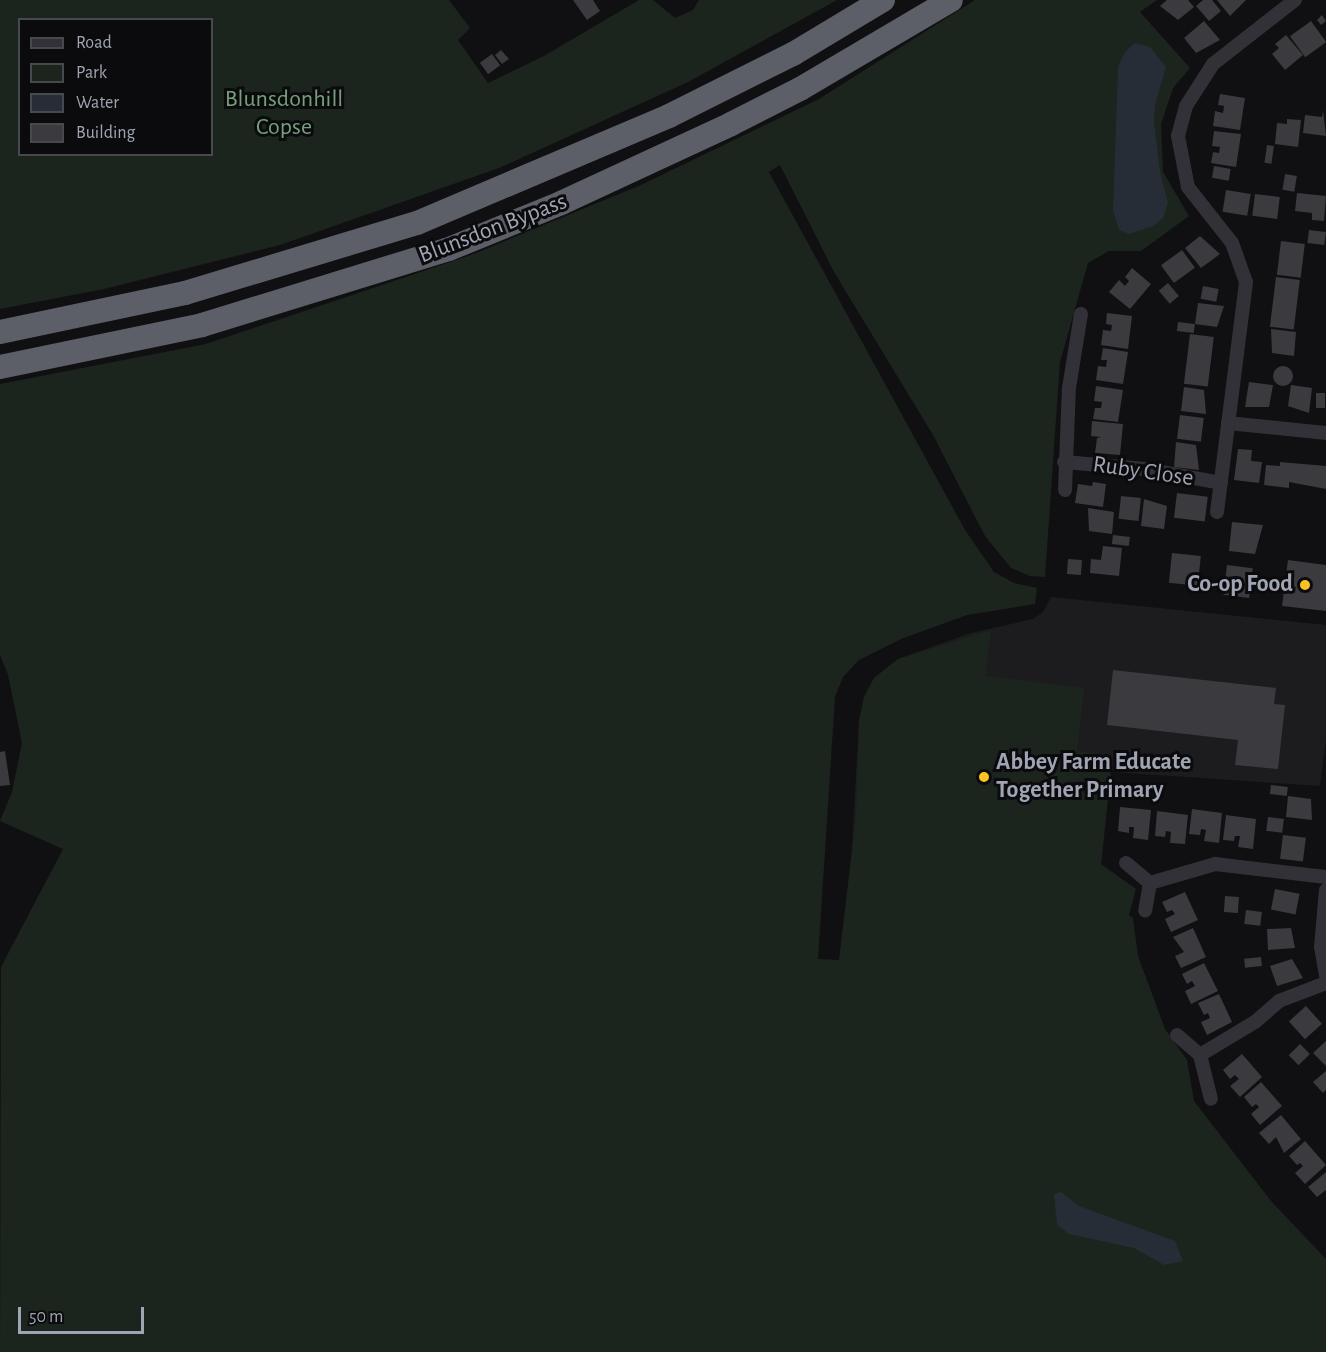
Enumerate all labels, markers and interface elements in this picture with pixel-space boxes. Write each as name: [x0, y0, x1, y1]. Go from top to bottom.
legend: [18, 18, 213, 156]
text: Road: [76, 34, 112, 52]
text: Park: [76, 64, 107, 82]
park label: Blunsdonhill Copse: [225, 86, 343, 142]
text: Water: [76, 94, 119, 112]
text: Building: [76, 124, 135, 142]
street label: Blunsdon Bypass: [415, 187, 571, 271]
street label: Ruby Close: [1091, 451, 1195, 493]
place label: Co-op Food: [1187, 571, 1293, 599]
marker: Co-op Food: [1298, 578, 1312, 592]
place label: Abbey Farm Educate Together Primary: [996, 749, 1191, 805]
marker: Abbey Farm Educate Together Primary: [977, 770, 991, 784]
scale bar: [21, 1295, 147, 1333]
text: 50 m: [29, 1308, 63, 1326]

